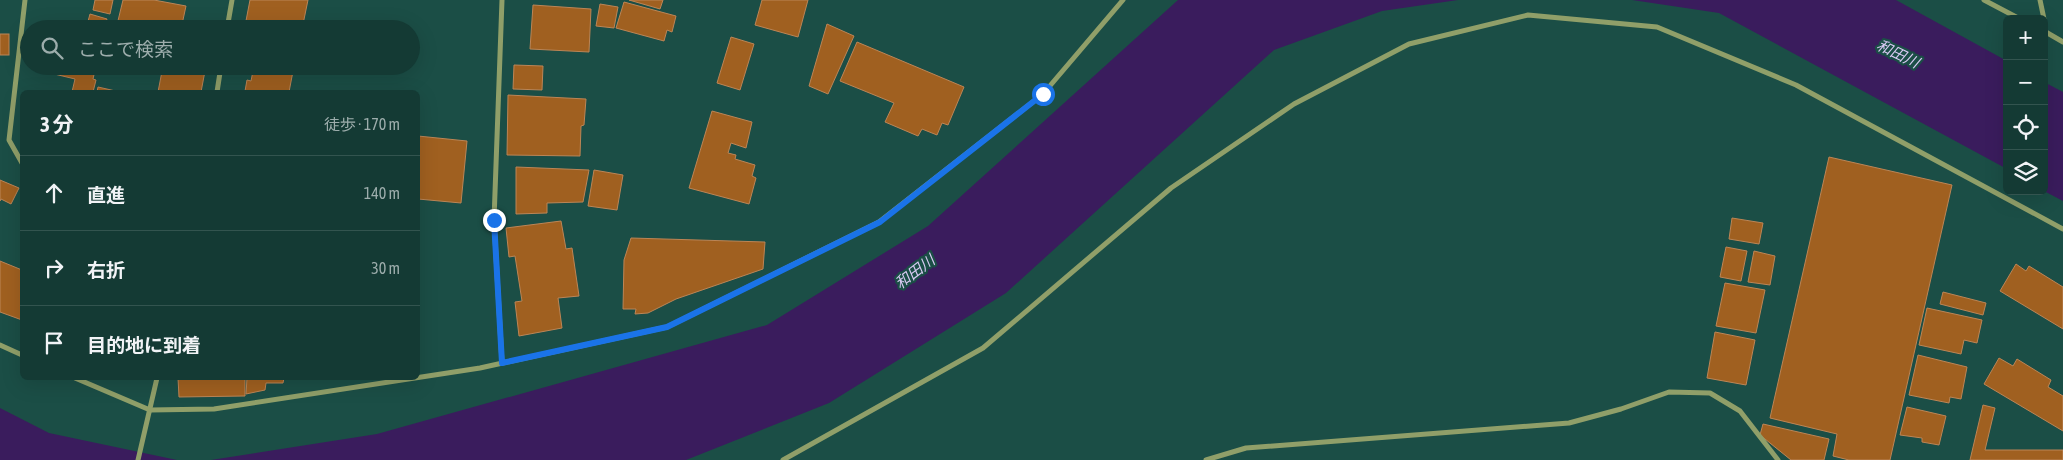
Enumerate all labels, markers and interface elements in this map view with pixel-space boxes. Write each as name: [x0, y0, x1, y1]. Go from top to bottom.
map controls: [2003, 15, 2048, 195]
button: +: [2003, 15, 2048, 60]
search box: [20, 20, 420, 75]
icon: search: [38, 34, 66, 62]
water label: 和田川: [1874, 36, 1924, 72]
text: ここで検索: [78, 38, 173, 60]
button: −: [2003, 60, 2048, 105]
route start: [1032, 83, 1055, 106]
button: locate: [2003, 105, 2048, 150]
text: 3 分: [40, 112, 74, 136]
text: 徒歩 · 170 m: [324, 115, 400, 133]
button: layers: [2003, 150, 2048, 195]
icon: ahead: [40, 179, 68, 207]
text: 直進: [87, 184, 125, 206]
text: 140 m: [364, 184, 400, 202]
route end: [483, 209, 506, 232]
water label: 和田川: [892, 250, 939, 292]
icon: right: [40, 254, 68, 282]
text: 右折: [87, 259, 125, 281]
text: 30 m: [371, 259, 400, 277]
icon: arrive: [40, 329, 68, 357]
text: 目的地に到着: [87, 334, 201, 356]

